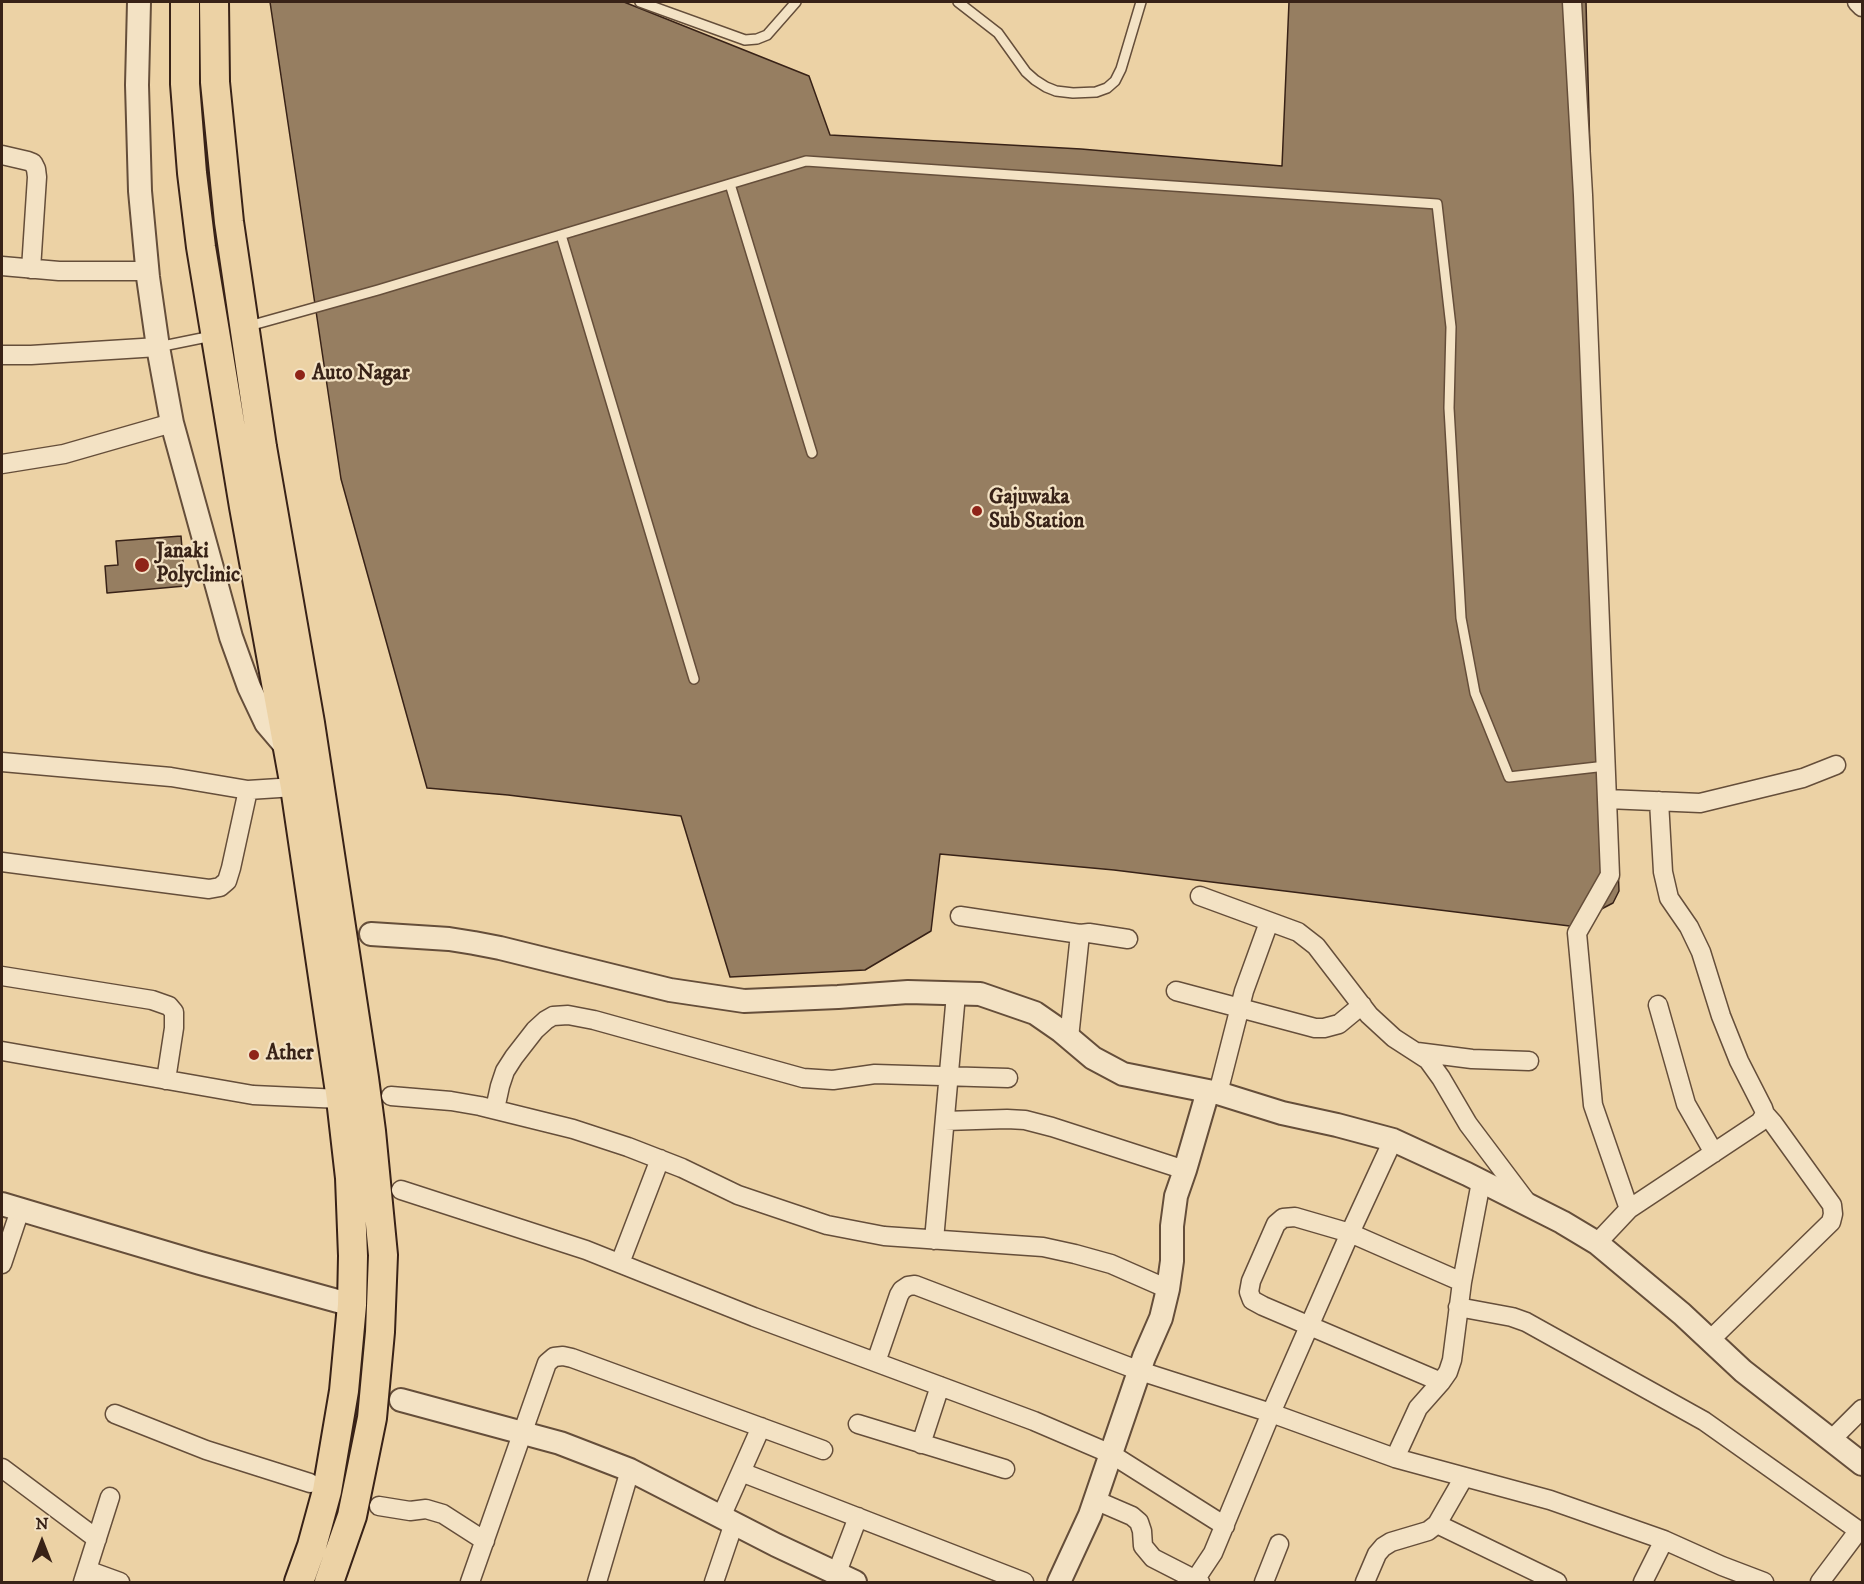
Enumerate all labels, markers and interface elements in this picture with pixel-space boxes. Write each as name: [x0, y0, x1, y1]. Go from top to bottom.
place label: Auto Nagar: [312, 362, 410, 388]
marker: Auto Nagar: [293, 368, 307, 382]
place label: Gajuwaka Sub Station: [989, 486, 1084, 536]
marker: Gajuwaka Sub Station: [970, 504, 984, 518]
place label: Janaki Polyclinic: [156, 540, 240, 590]
marker: Janaki Polyclinic: [133, 556, 151, 574]
place label: Ather: [266, 1042, 314, 1068]
marker: Ather: [247, 1048, 261, 1062]
north arrow: [12, 1512, 72, 1572]
text: N: [35, 1514, 49, 1534]

